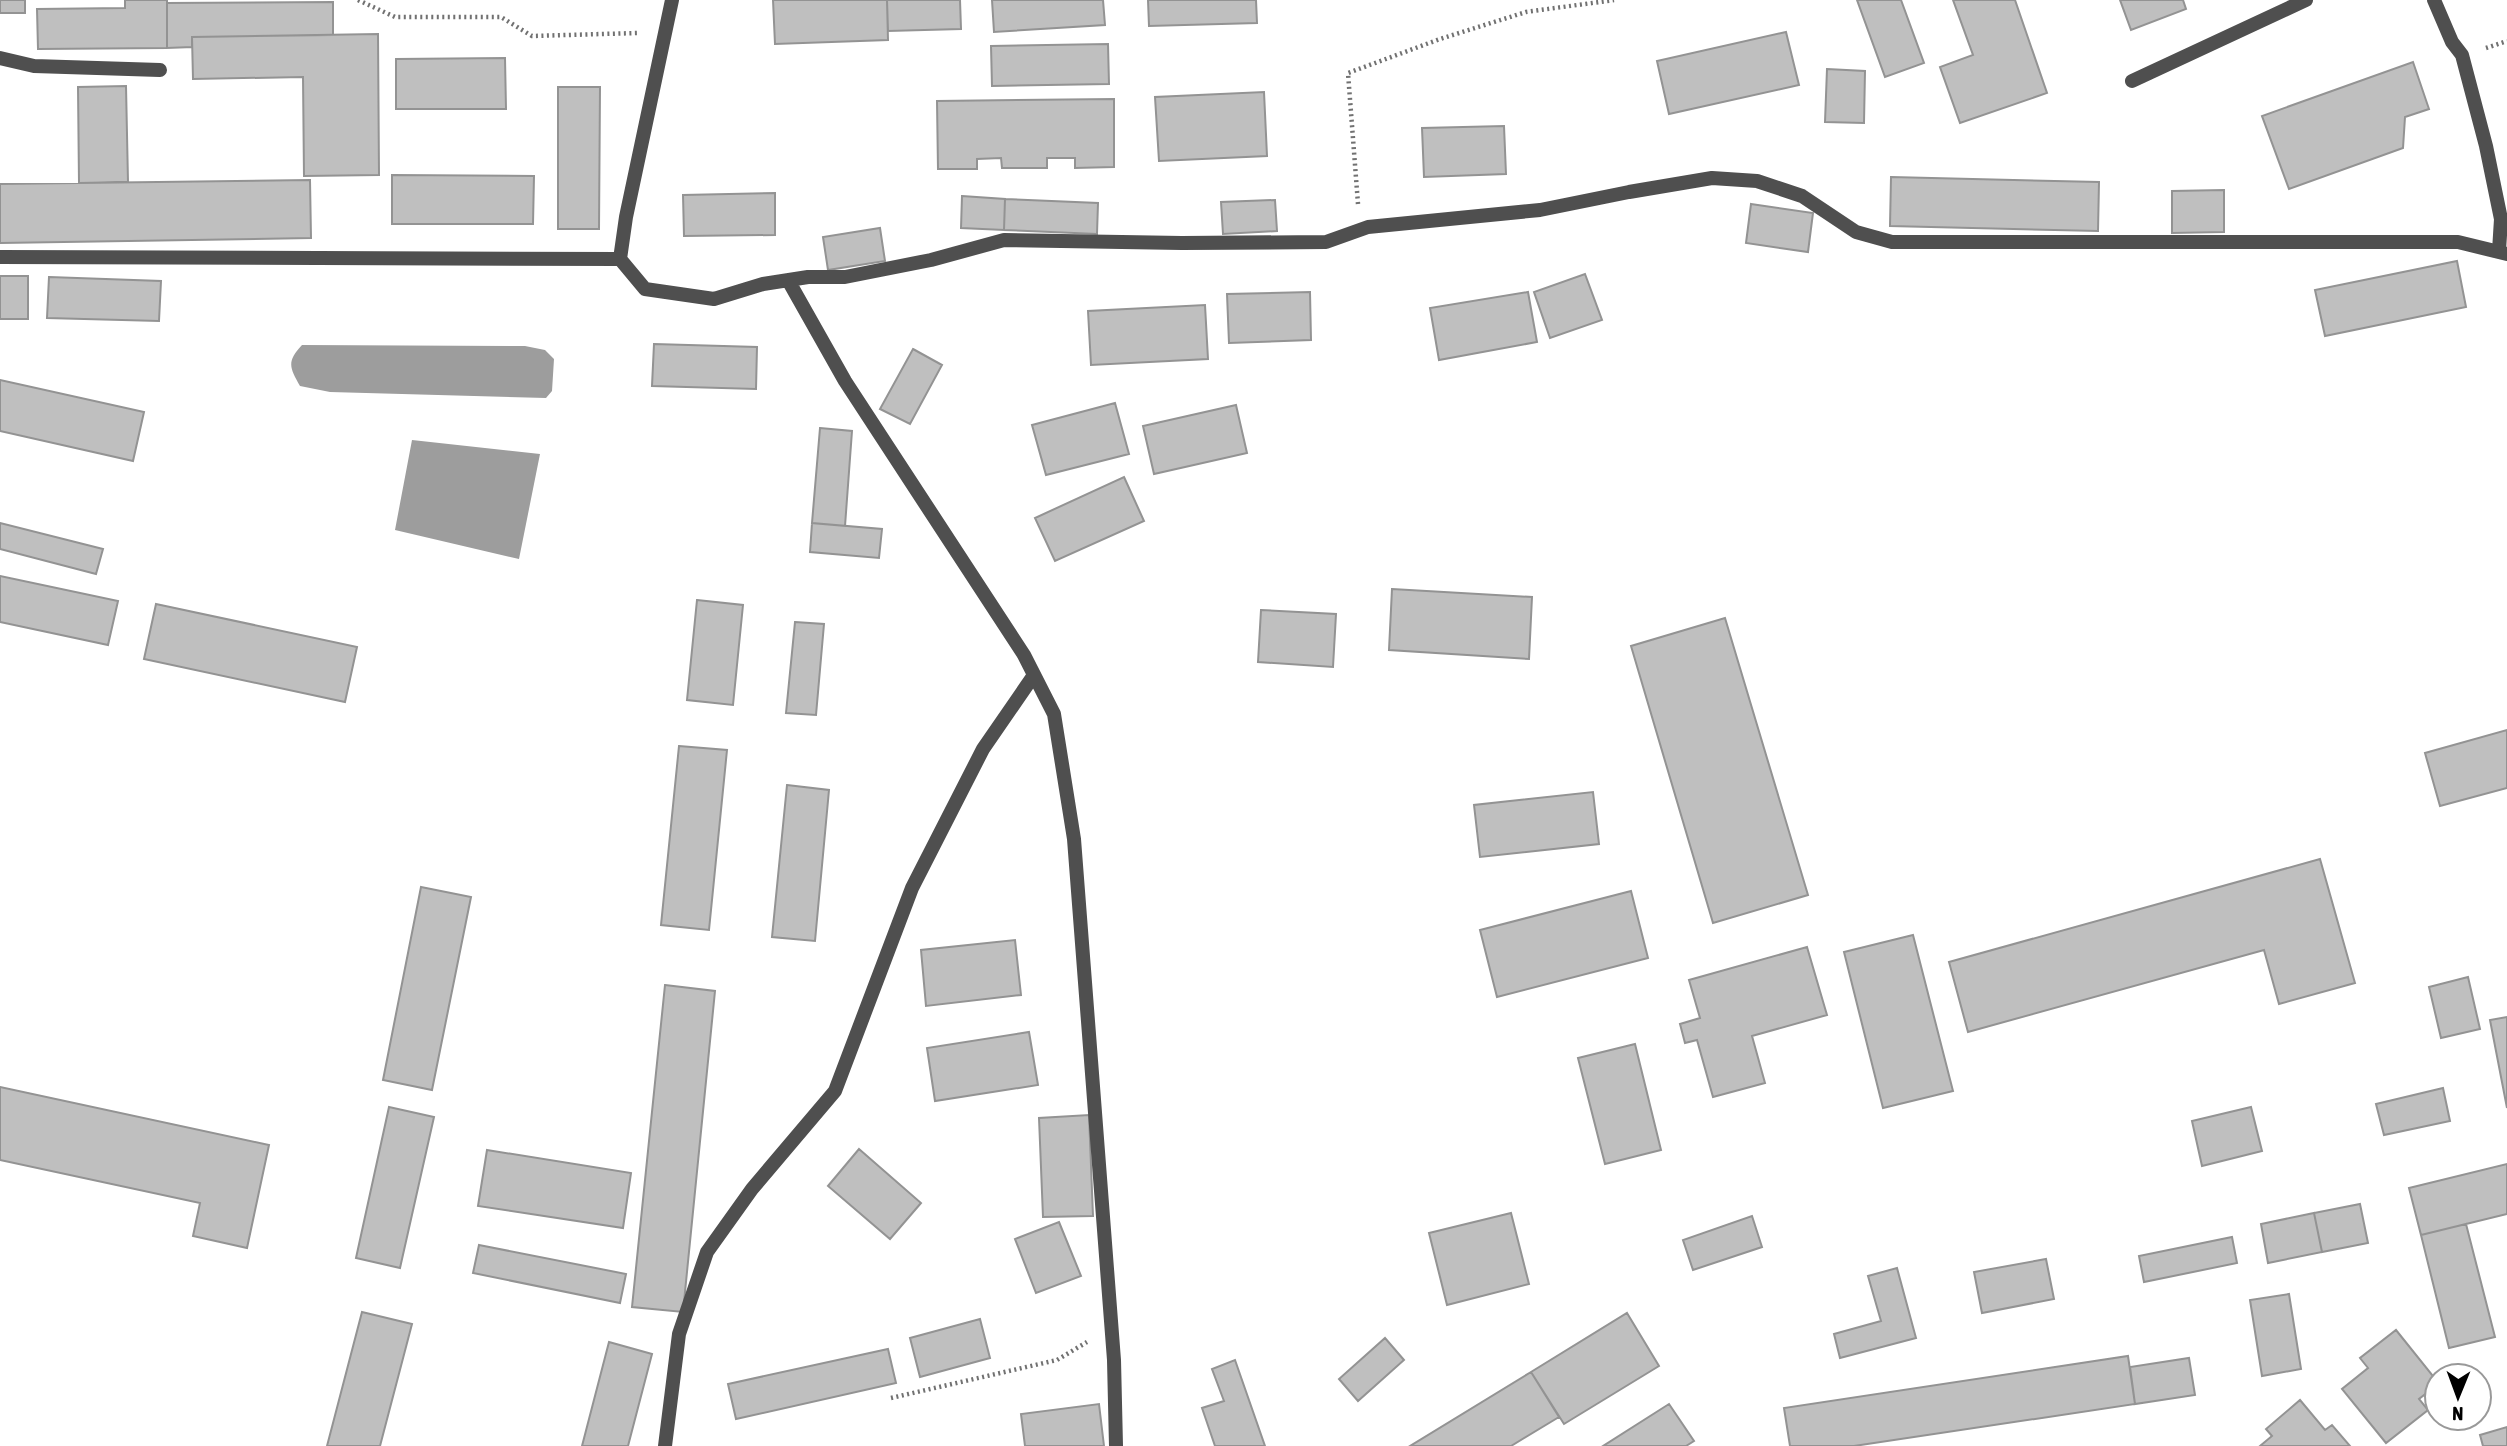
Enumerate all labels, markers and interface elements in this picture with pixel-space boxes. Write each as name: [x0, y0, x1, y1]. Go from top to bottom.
north arrow: [2423, 1362, 2493, 1432]
text: N: [2452, 1403, 2464, 1425]

